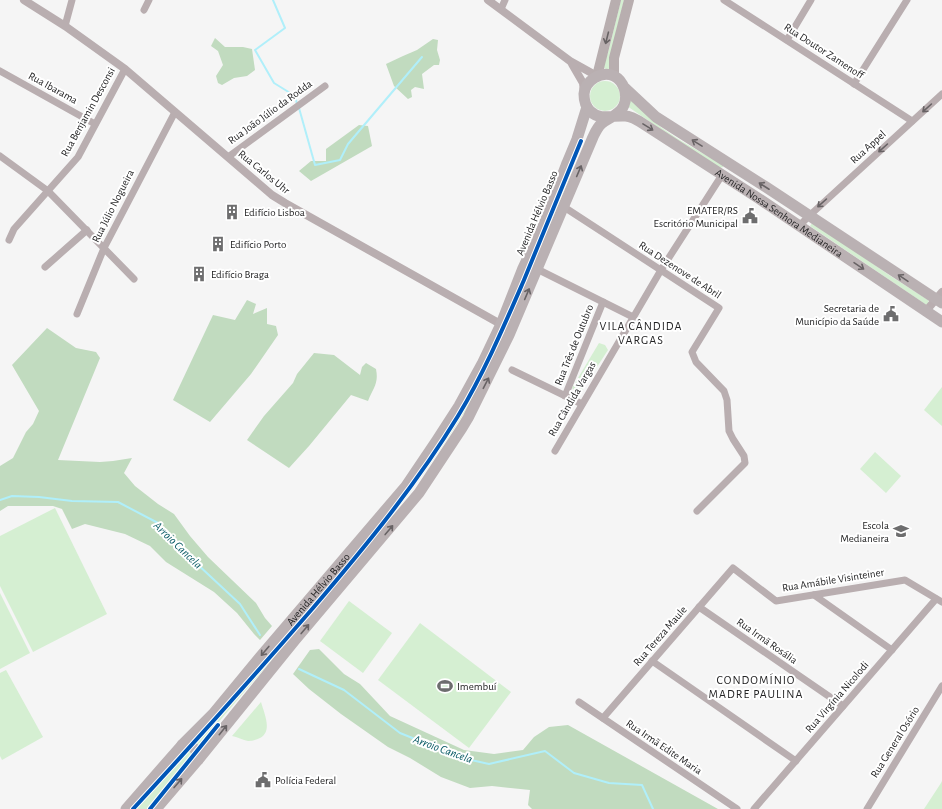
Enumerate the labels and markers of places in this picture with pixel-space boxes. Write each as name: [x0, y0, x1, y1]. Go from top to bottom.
building icon: Edifício Lisboa: [223, 203, 241, 221]
place label: EMATER/RS Escritório Municipal: [654, 205, 738, 229]
place label: Edifício Lisboa: [244, 207, 305, 218]
public building icon: EMATER/RS Escritório Municipal: [741, 207, 759, 225]
building icon: Edifício Porto: [209, 235, 227, 253]
place label: Edifício Porto: [230, 239, 286, 250]
building icon: Edifício Braga: [190, 265, 208, 283]
place label: Edifício Braga: [211, 269, 269, 280]
place label: Secretaria de Município da Saúde: [795, 303, 879, 327]
public building icon: Secretaria de Município da Saúde: [882, 305, 900, 323]
place label: Escola Medianeira: [840, 520, 889, 544]
school or university icon: Escola Medianeira: [892, 522, 910, 540]
sports icon: Imembuí: [436, 677, 454, 695]
place label: Imembuí: [457, 681, 497, 692]
public building icon: Polícia Federal: [254, 771, 272, 789]
place label: Polícia Federal: [275, 775, 336, 786]

